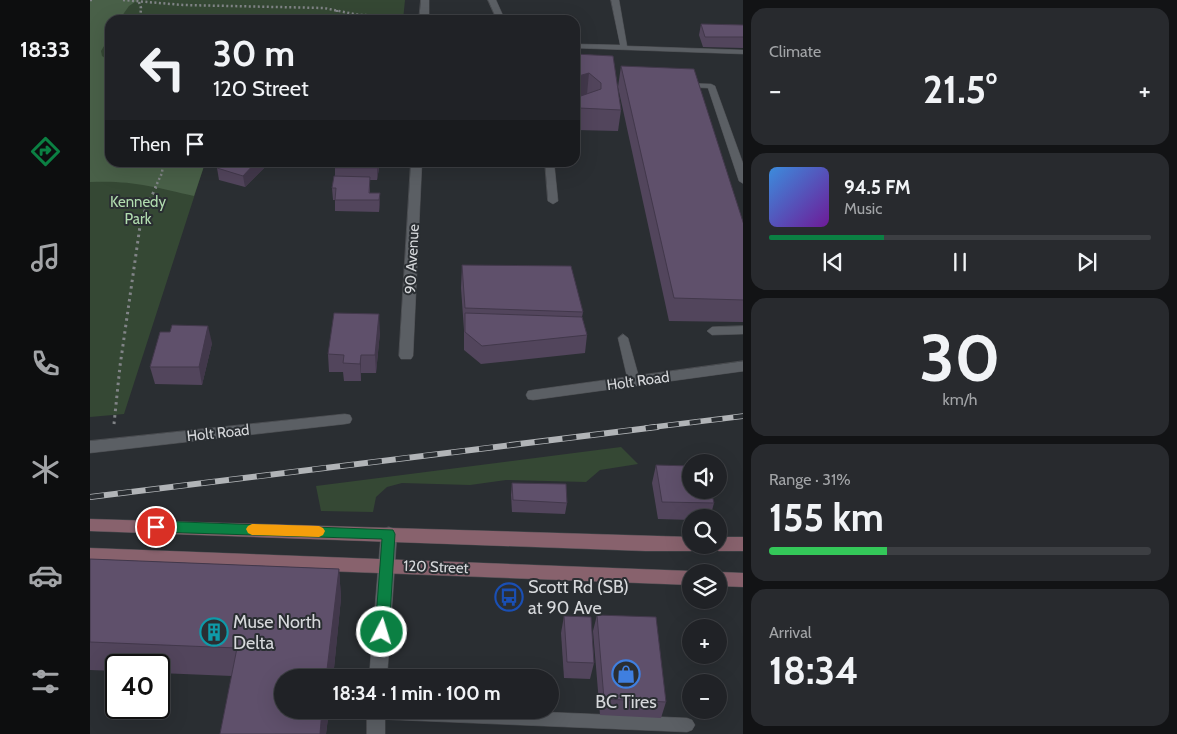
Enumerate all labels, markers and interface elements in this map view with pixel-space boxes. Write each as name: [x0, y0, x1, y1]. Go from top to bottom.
text: 30 m: [213, 32, 295, 75]
icon: left: [130, 35, 195, 100]
text: 18:33: [20, 36, 70, 63]
text: Climate: [769, 42, 821, 61]
text: 21.5°: [923, 66, 997, 113]
text: −: [769, 73, 781, 107]
text: +: [1139, 73, 1151, 107]
text: 120 Street: [213, 75, 309, 102]
icon: arrive: [181, 130, 209, 158]
text: Then: [130, 133, 171, 156]
icon: directions: [28, 134, 63, 169]
text: 94.5 FM: [844, 176, 911, 199]
park label: Kennedy Park: [110, 193, 166, 228]
text: Music: [844, 199, 882, 218]
street label: 90 Avenue: [401, 223, 423, 294]
icon: music: [28, 240, 63, 275]
icon: previous: [819, 248, 847, 276]
icon: pause: [946, 248, 974, 276]
icon: next: [1073, 248, 1101, 276]
text: 30: [920, 318, 1000, 397]
icon: phone: [28, 346, 63, 381]
street label: Holt Road: [606, 368, 670, 394]
text: km/h: [942, 390, 978, 409]
street label: Holt Road: [186, 421, 250, 445]
icon: climate: [28, 452, 63, 487]
map controls: [682, 454, 727, 719]
button: sound: [682, 454, 727, 499]
text: Range · 31%: [769, 470, 851, 489]
text: 155 km: [769, 494, 884, 541]
pin: [135, 506, 177, 548]
button: search: [682, 509, 727, 554]
icon: arrive: [142, 513, 170, 541]
street label: 120 Street: [403, 557, 469, 577]
icon: car: [28, 558, 63, 593]
button: layers: [682, 564, 727, 609]
place label: Scott Rd (SB) at 90 Ave: [528, 576, 629, 619]
bus stop icon: Scott Rd (SB) at 90 Ave: [494, 582, 524, 612]
position arrow: [355, 605, 407, 657]
place label: Muse North Delta: [233, 611, 321, 654]
building icon: Muse North Delta: [199, 617, 229, 647]
button: +: [682, 619, 727, 664]
text: Arrival: [769, 623, 812, 642]
text: 18:34: [769, 647, 859, 694]
speed limit sign: 40: [105, 654, 170, 719]
shop icon: BC Tires: [611, 659, 641, 689]
icon: filters: [28, 664, 63, 699]
button: −: [682, 674, 727, 719]
text: 18:34 · 1 min · 100 m: [332, 682, 501, 705]
place label: BC Tires: [595, 691, 657, 713]

